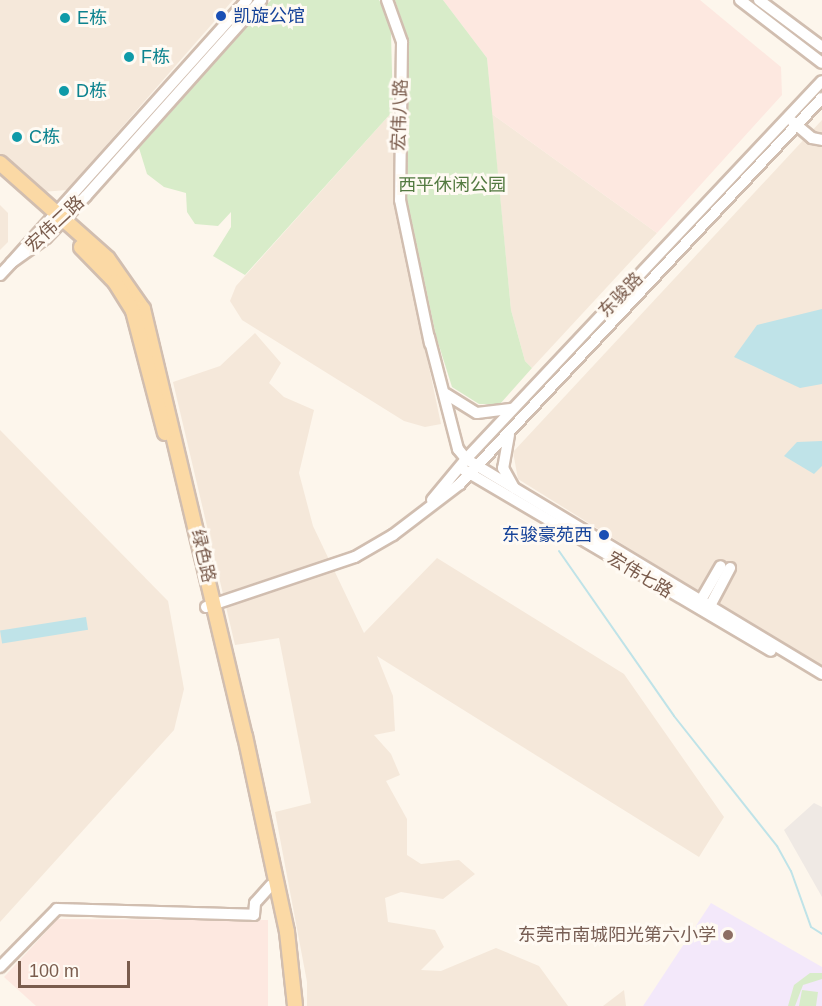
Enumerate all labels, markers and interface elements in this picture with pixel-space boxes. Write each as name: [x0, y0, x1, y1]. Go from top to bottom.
place label: 凯旋公馆: [233, 5, 305, 27]
place label: E栋: [77, 7, 107, 29]
marker: 凯旋公馆: [214, 9, 228, 23]
marker: E栋: [58, 11, 72, 25]
place label: F栋: [141, 46, 170, 68]
marker: F栋: [122, 50, 136, 64]
street label: 宏伟八路: [388, 79, 412, 151]
place label: D栋: [76, 80, 107, 102]
marker: D栋: [57, 84, 71, 98]
place label: C栋: [29, 126, 60, 148]
marker: C栋: [10, 130, 24, 144]
park label: 西平休闲公园: [398, 174, 506, 196]
street label: 宏伟二路: [21, 192, 89, 256]
street label: 东骏路: [594, 268, 648, 322]
place label: 东骏豪苑西: [502, 524, 592, 546]
street label: 绿色路: [186, 527, 220, 585]
marker: 东骏豪苑西: [597, 528, 611, 542]
street label: 宏伟七路: [604, 547, 676, 603]
place label: 东莞市南城阳光第六小学: [518, 924, 716, 946]
marker: 东莞市南城阳光第六小学: [721, 928, 735, 942]
scale bar: [21, 949, 134, 987]
text: 100 m: [29, 961, 79, 981]

